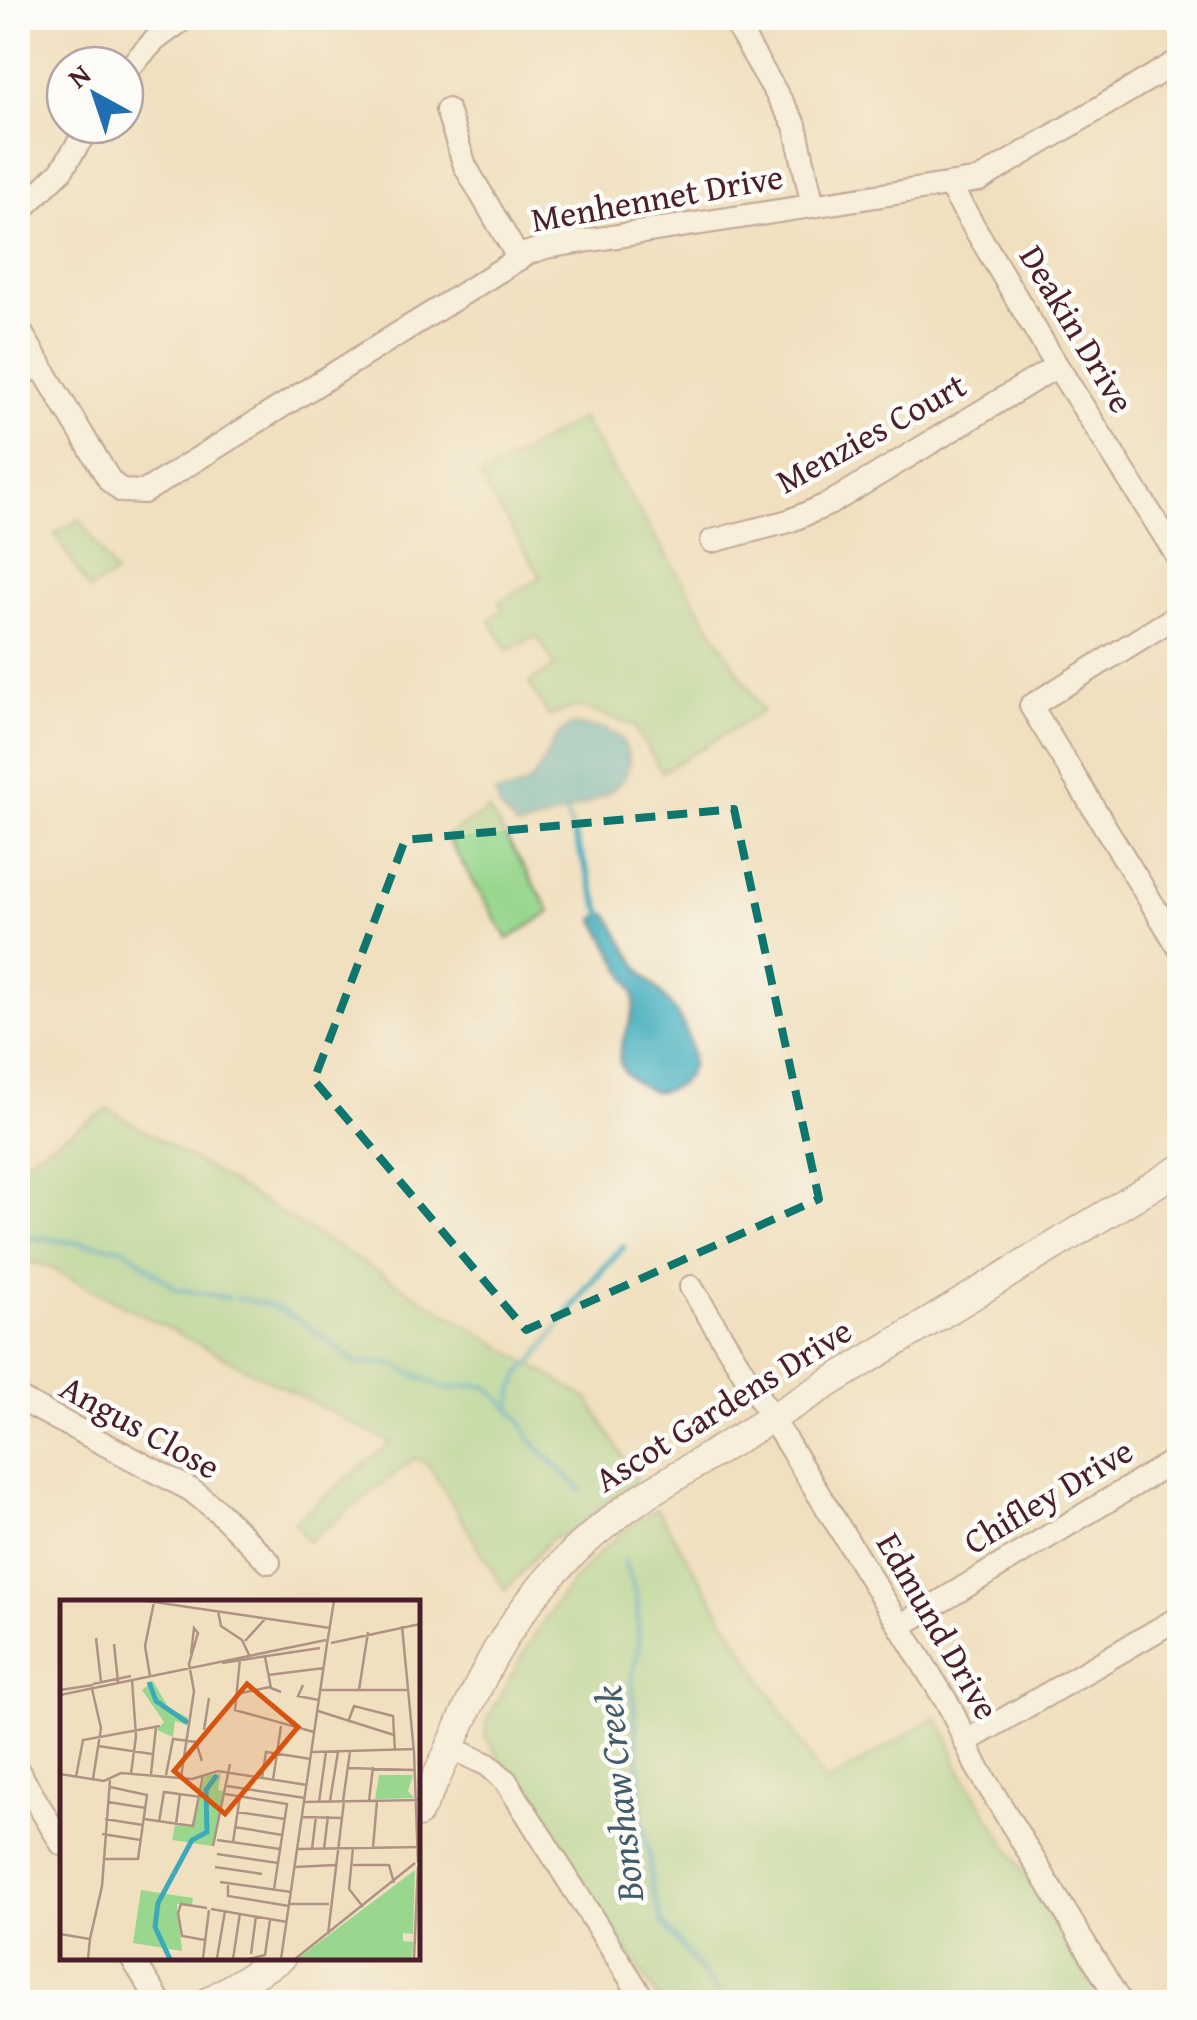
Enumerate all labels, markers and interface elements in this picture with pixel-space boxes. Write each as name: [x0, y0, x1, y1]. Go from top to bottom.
north arrow: [45, 45, 145, 145]
text: N: [58, 54, 99, 97]
street label: Menhennet Drive: [527, 150, 787, 245]
street label: Deakin Drive: [1007, 235, 1148, 422]
street label: Menzies Court: [766, 359, 975, 506]
street label: Ascot Gardens Drive: [584, 1305, 861, 1504]
street label: Angus Close: [51, 1362, 230, 1491]
street label: Chifley Drive: [953, 1425, 1142, 1566]
street label: Edmund Drive: [864, 1523, 1013, 1729]
inset map: [60, 1600, 420, 1960]
water label: Bonshaw Creek: [579, 1683, 657, 1906]

